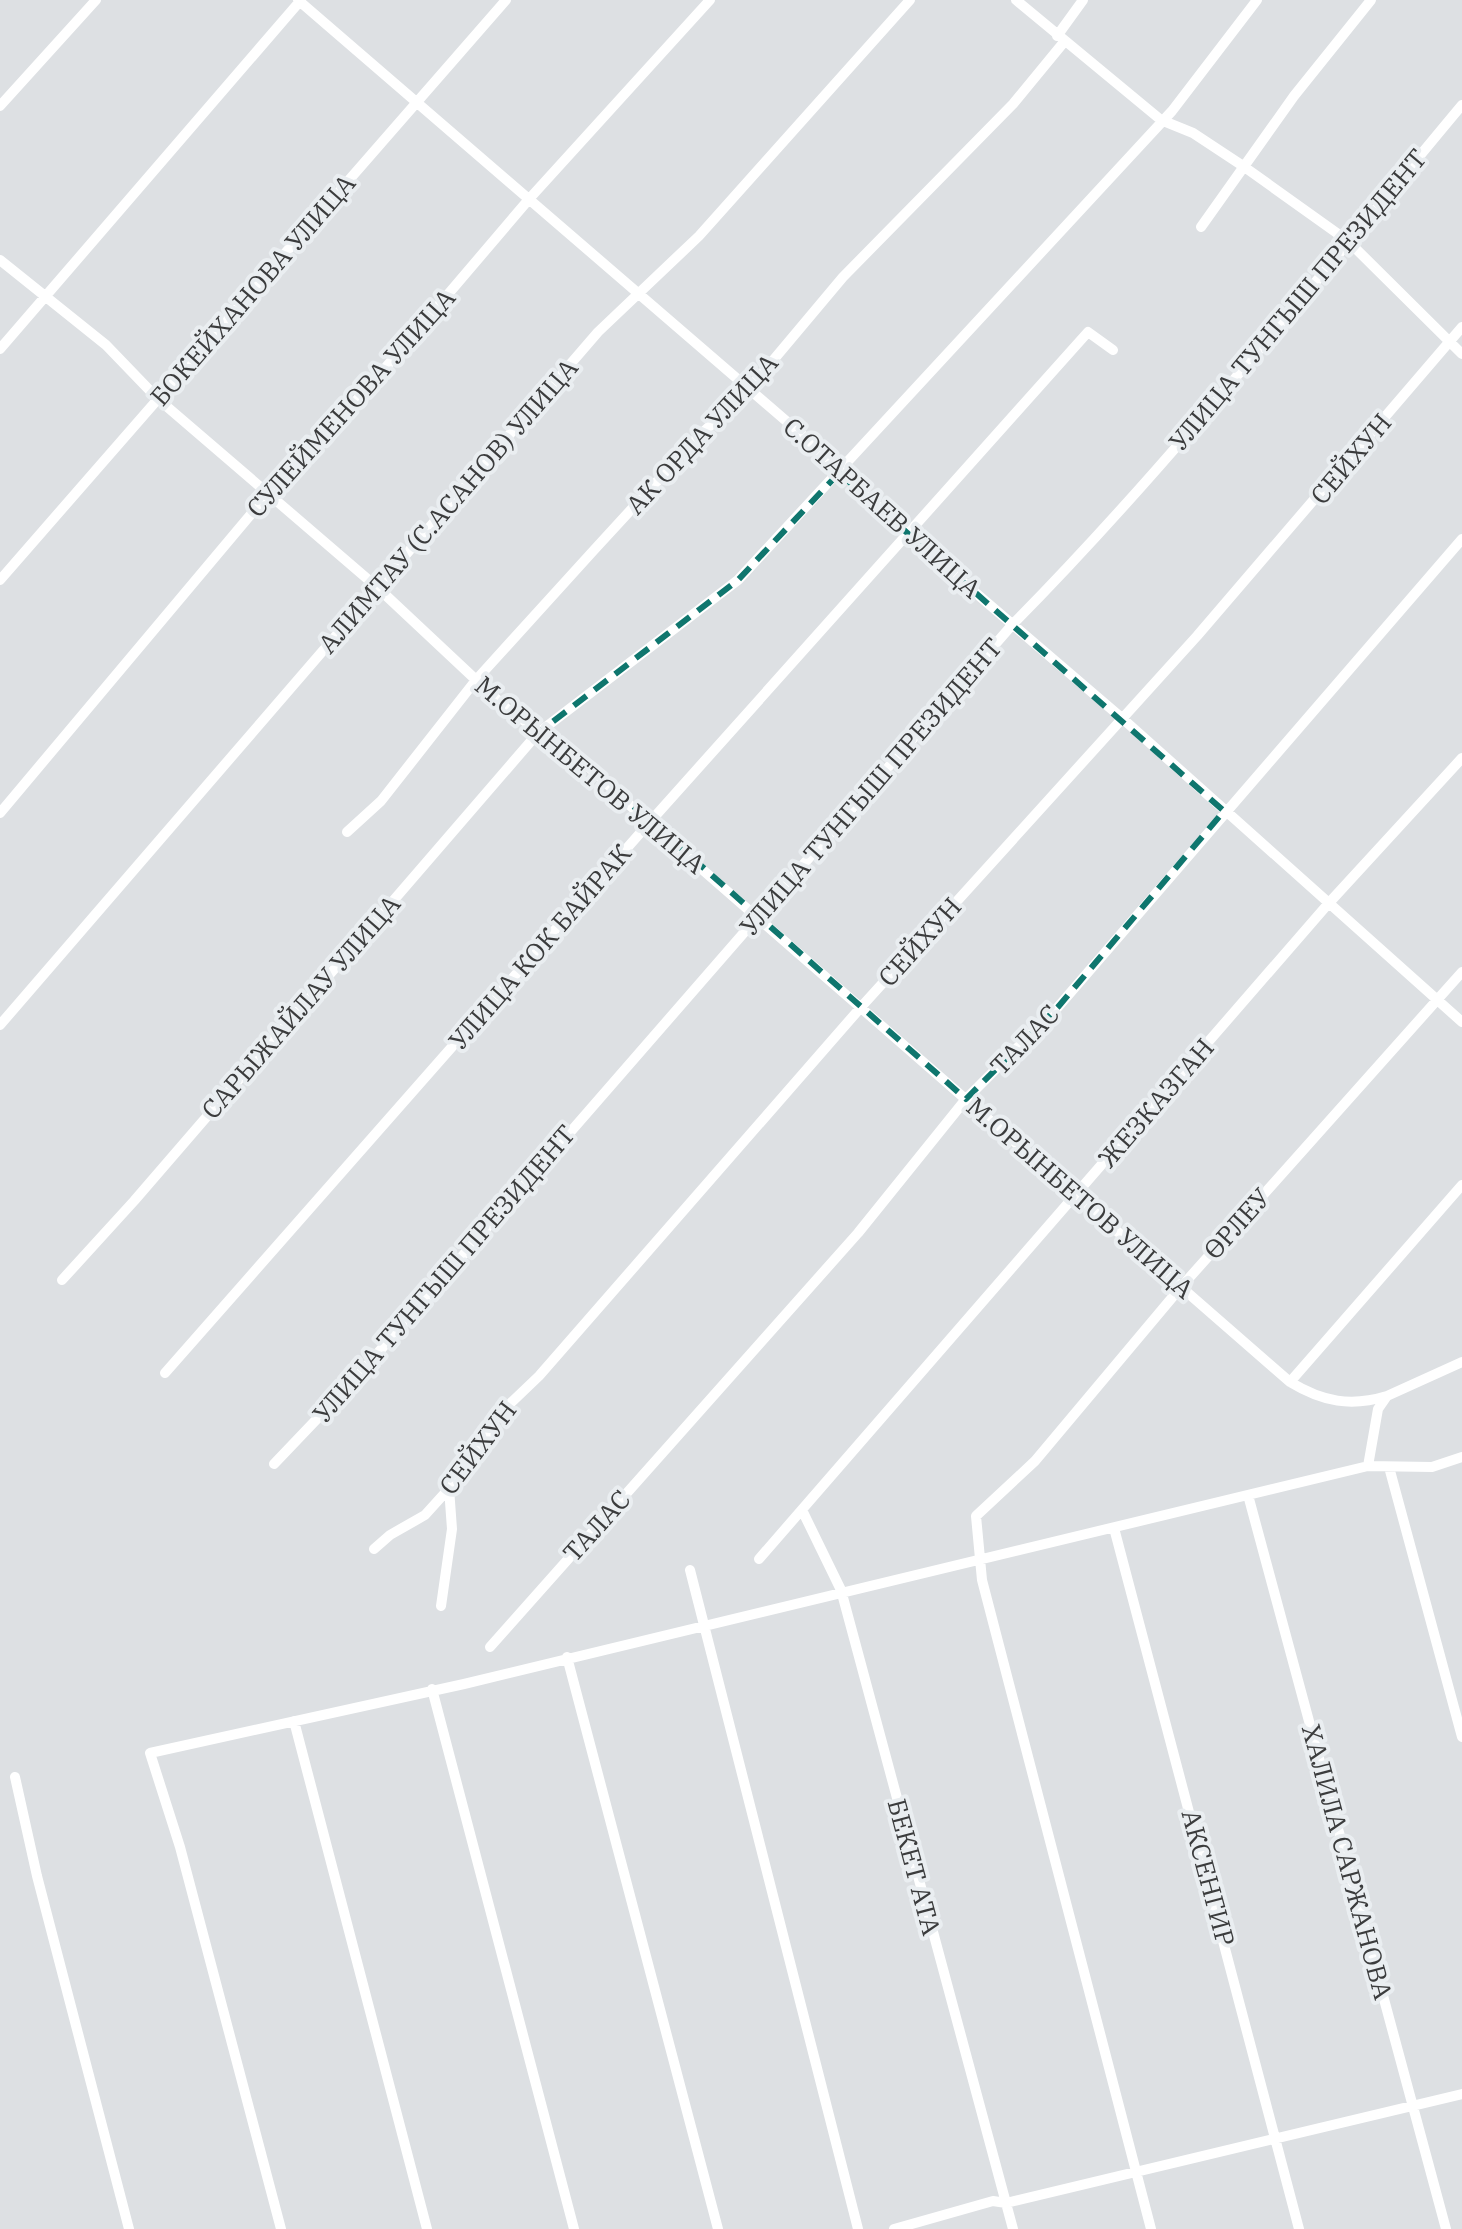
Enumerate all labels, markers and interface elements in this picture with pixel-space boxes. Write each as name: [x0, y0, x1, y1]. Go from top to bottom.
street label: УЛИЦА ТУНГЫШ ПРЕЗИДЕНТ: [1161, 141, 1434, 457]
street label: БОКЕЙХАНОВА УЛИЦА: [142, 166, 362, 412]
street label: СУЛЕЙМЕНОВА УЛИЦА: [238, 281, 462, 524]
street label: АК ОРДА УЛИЦА: [618, 345, 785, 521]
street label: АЛИМТАУ (С.АСАНОВ) УЛИЦА: [310, 351, 585, 660]
street label: СЕЙХУН: [1302, 406, 1398, 511]
street label: С.ОТАРБАЕВ УЛИЦА: [777, 409, 989, 605]
street label: УЛИЦА ТУНГЫШ ПРЕЗИДЕНТ: [732, 630, 1009, 942]
street label: М.ОРЫНБЕТОВ УЛИЦА: [468, 668, 713, 881]
street label: УЛИЦА КОК БАЙРАК: [441, 836, 638, 1056]
street label: САРЫЖАЙЛАУ УЛИЦА: [193, 887, 407, 1126]
street label: СЕЙХУН: [870, 890, 968, 993]
street label: ТАЛАС: [982, 997, 1066, 1082]
street label: ЖЕЗКАЗГАН: [1090, 1031, 1221, 1174]
street label: М.ОРЫНБЕТОВ УЛИЦА: [960, 1089, 1202, 1306]
street label: УЛИЦА ТУНГЫШ ПРЕЗИДЕНТ: [305, 1117, 582, 1429]
street label: ӨРЛЕУ: [1196, 1181, 1277, 1266]
street label: СЕЙХУН: [431, 1394, 524, 1501]
street label: ТАЛАС: [555, 1482, 638, 1569]
street label: ХАЛИЛА САРЖАНОВА: [1295, 1720, 1401, 2003]
street label: БЕКЕТ АТА: [880, 1795, 950, 1939]
street label: АКСЕНГИР: [1174, 1806, 1244, 1950]

